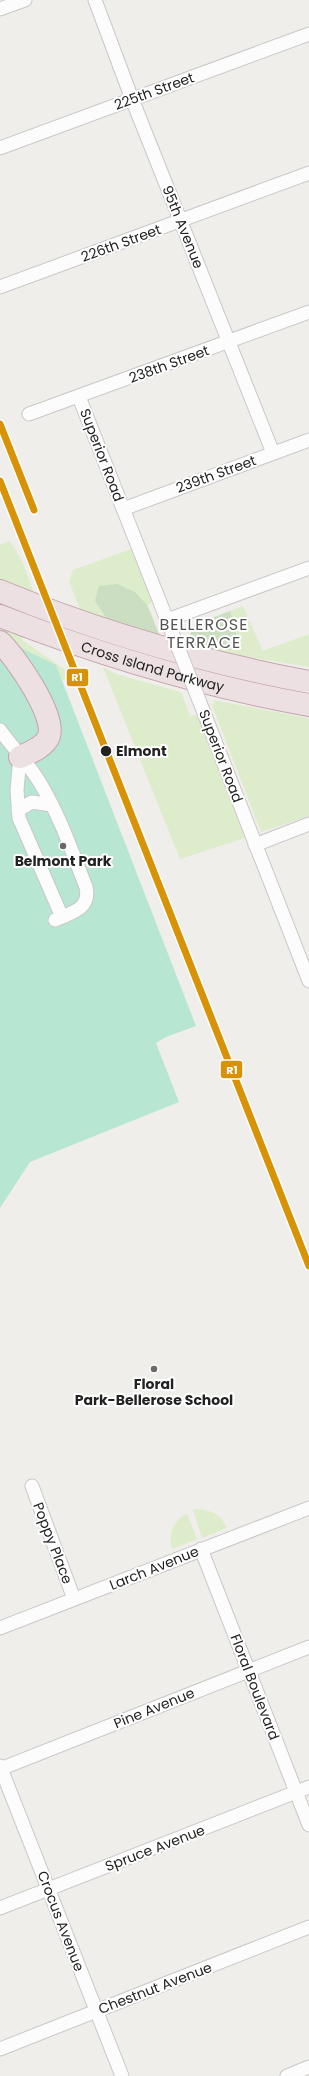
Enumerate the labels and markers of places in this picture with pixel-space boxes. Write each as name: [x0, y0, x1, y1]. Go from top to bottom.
place label: Elmont: [116, 741, 167, 761]
marker: Elmont: [99, 744, 113, 758]
marker: Belmont Park: [58, 841, 68, 851]
place label: Belmont Park: [15, 851, 112, 871]
marker: Floral Park-Bellerose School: [149, 1364, 159, 1374]
place label: Floral Park-Bellerose School: [75, 1374, 233, 1410]

